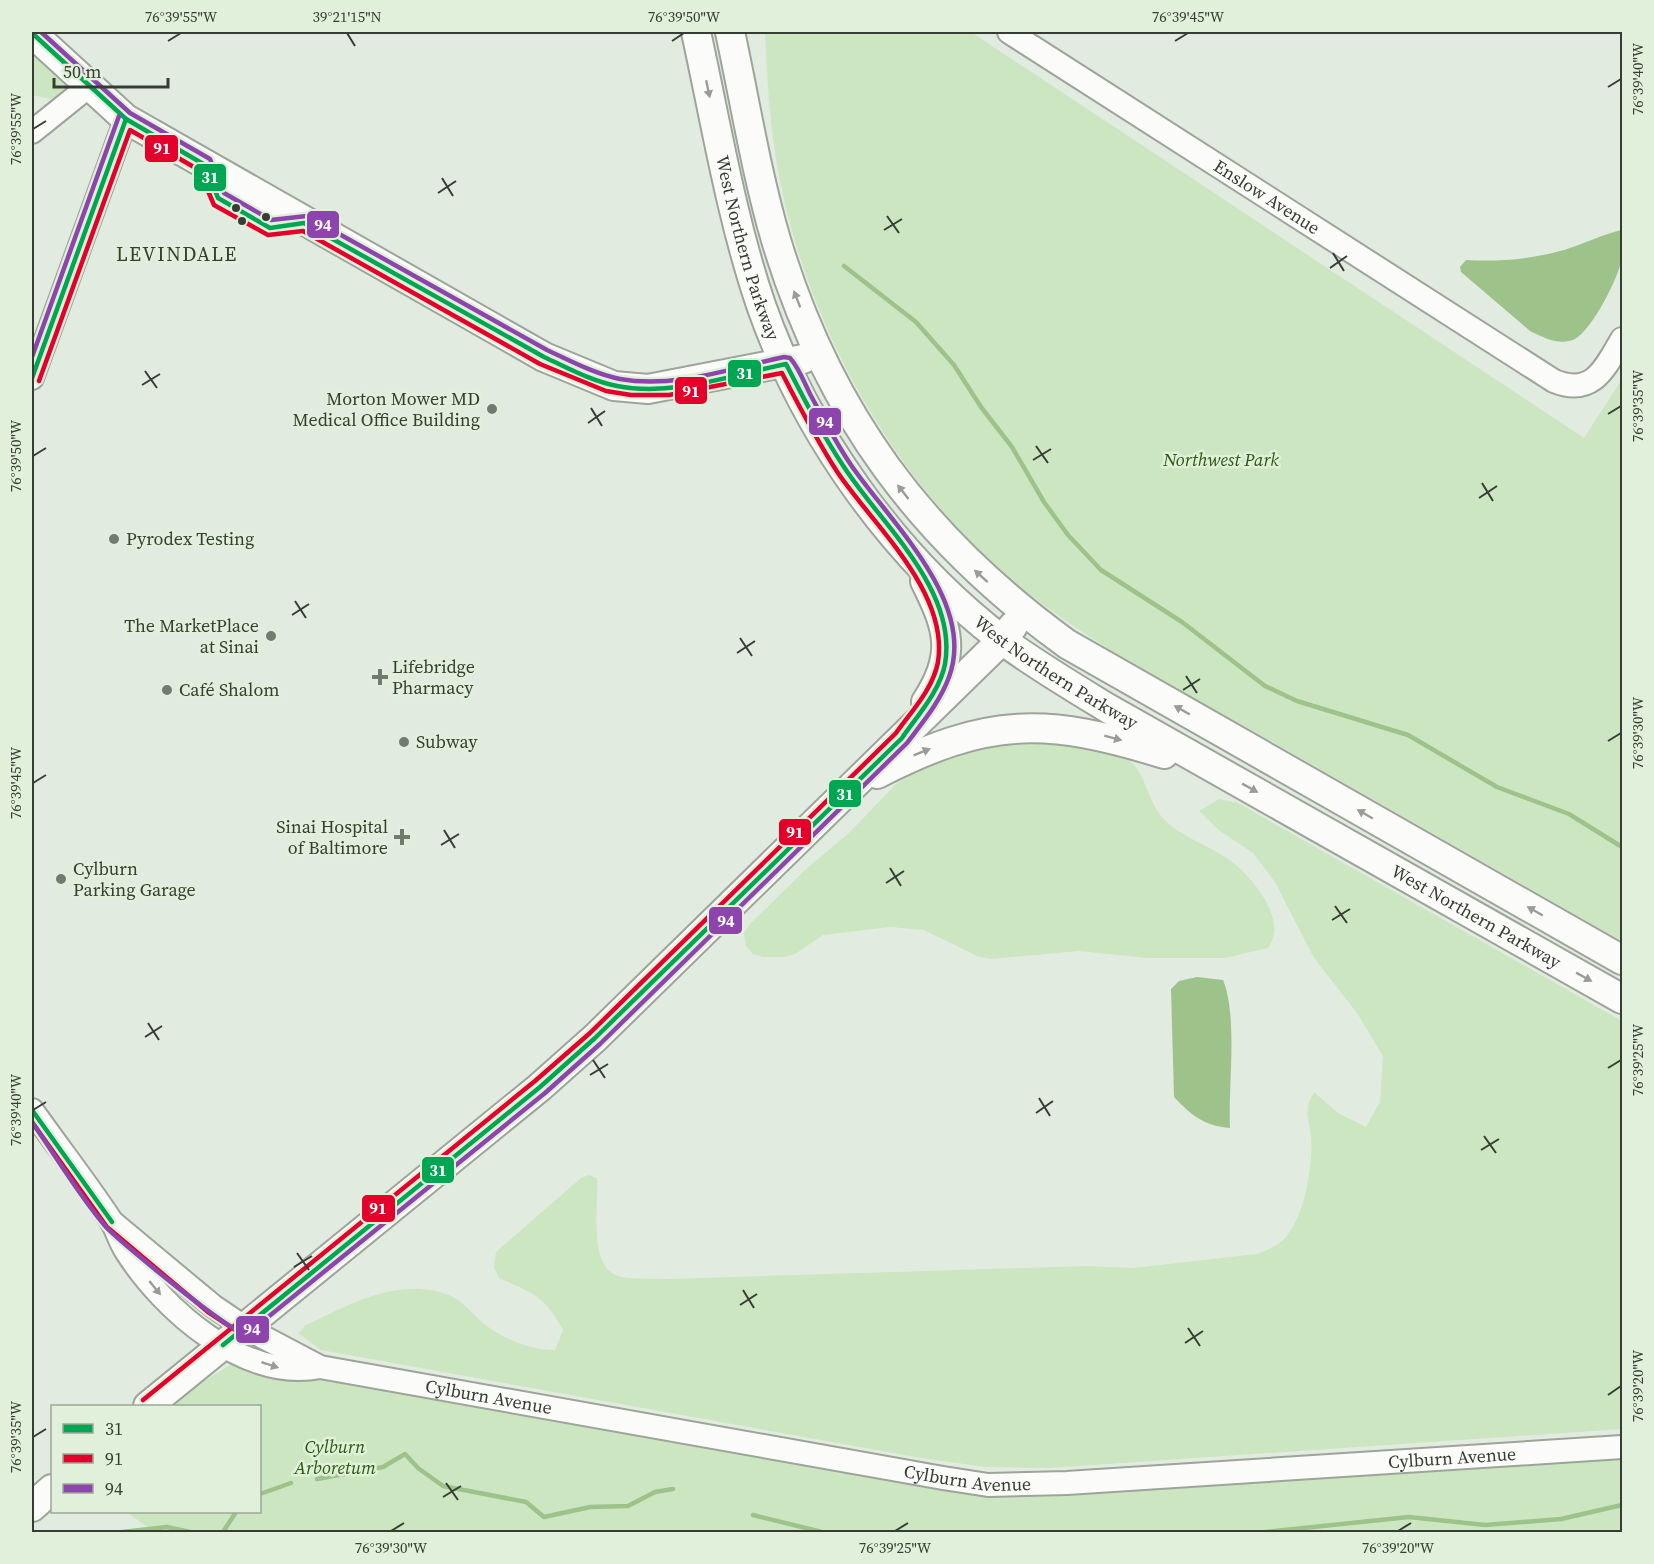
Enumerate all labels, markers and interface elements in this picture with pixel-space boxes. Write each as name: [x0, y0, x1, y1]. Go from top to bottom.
text: 76°39'55"W: [145, 6, 218, 27]
text: 39°21'15"N: [312, 6, 382, 27]
text: 76°39'50"W: [648, 6, 721, 27]
text: 76°39'45"W: [1152, 6, 1225, 27]
text: 76°39'40"W: [1627, 42, 1648, 115]
scale bar: [54, 51, 168, 89]
text: 50 m: [63, 59, 101, 84]
one-way arrow: [704, 79, 713, 98]
text: 76°39'55"W: [5, 92, 26, 165]
line badge: 91: [144, 134, 179, 163]
text: 91: [153, 137, 171, 159]
street label: West Northern Parkway: [710, 153, 786, 345]
street label: Enslow Avenue: [1209, 153, 1325, 240]
line badge: 31: [193, 163, 227, 192]
text: 31: [201, 166, 219, 188]
unlabelled marker: [230, 202, 242, 214]
line badge: 94: [306, 210, 340, 239]
unlabelled marker: [260, 211, 272, 223]
text: 94: [314, 214, 332, 236]
unlabelled marker: [236, 215, 248, 227]
district label: LEVINDALE: [116, 240, 238, 268]
one-way arrow: [792, 290, 802, 308]
line badge: 31: [727, 359, 762, 388]
text: 31: [736, 362, 754, 384]
text: 76°39'35"W: [1627, 369, 1648, 442]
line badge: 91: [674, 376, 708, 405]
text: 91: [682, 380, 700, 402]
place label: Morton Mower MD Medical Office Building: [293, 386, 480, 432]
marker: Morton Mower MD Medical Office Building: [485, 402, 499, 416]
line badge: 94: [808, 407, 842, 436]
text: 94: [816, 411, 834, 433]
text: 76°39'50"W: [5, 419, 26, 492]
park label: Northwest Park: [1162, 447, 1279, 472]
one-way arrow: [897, 484, 910, 500]
place label: Pyrodex Testing: [126, 526, 254, 551]
marker: Pyrodex Testing: [107, 532, 121, 546]
one-way arrow: [974, 570, 989, 583]
street label: West Northern Parkway: [969, 609, 1143, 735]
place label: The MarketPlace at Sinai: [124, 613, 259, 659]
marker: The MarketPlace at Sinai: [264, 629, 278, 643]
place label: Lifebridge Pharmacy: [392, 654, 475, 700]
marker: Lifebridge Pharmacy: [373, 670, 387, 684]
place label: Café Shalom: [179, 677, 279, 702]
marker: Café Shalom: [160, 683, 174, 697]
text: 76°39'30"W: [1627, 696, 1648, 769]
one-way arrow: [1174, 705, 1190, 716]
place label: Subway: [416, 729, 478, 754]
one-way arrow: [1104, 734, 1122, 744]
marker: Subway: [397, 735, 411, 749]
text: 76°39'45"W: [5, 746, 26, 819]
one-way arrow: [914, 747, 932, 757]
line badge: 31: [828, 779, 862, 808]
text: 31: [836, 783, 854, 805]
one-way arrow: [1242, 783, 1259, 793]
one-way arrow: [1357, 810, 1374, 820]
place label: Sinai Hospital of Baltimore: [276, 814, 388, 860]
line badge: 91: [778, 818, 812, 846]
text: 91: [786, 821, 804, 843]
marker: Sinai Hospital of Baltimore: [393, 828, 411, 846]
place label: Cylburn Parking Garage: [73, 856, 196, 902]
street label: West Northern Parkway: [1387, 858, 1566, 974]
marker: Cylburn Parking Garage: [54, 872, 68, 886]
one-way arrow: [1527, 905, 1543, 916]
line badge: 94: [708, 906, 743, 935]
text: 94: [717, 910, 735, 932]
one-way arrow: [1576, 972, 1593, 982]
text: 76°39'25"W: [1627, 1023, 1648, 1096]
text: 76°39'40"W: [5, 1073, 26, 1146]
line badge: 31: [421, 1156, 455, 1184]
text: 31: [429, 1159, 447, 1181]
line badge: 91: [361, 1194, 396, 1223]
text: 91: [369, 1197, 387, 1219]
one-way arrow: [148, 1281, 160, 1296]
line badge: 94: [235, 1315, 270, 1344]
text: 94: [243, 1318, 261, 1340]
text: 76°39'20"W: [1627, 1349, 1648, 1422]
one-way arrow: [261, 1361, 279, 1370]
street label: Cylburn Avenue: [423, 1373, 554, 1420]
text: 76°39'35"W: [5, 1400, 26, 1473]
legend: [51, 1405, 261, 1513]
text: 31: [105, 1416, 123, 1441]
park label: Cylburn Arboretum: [293, 1434, 376, 1480]
street label: Cylburn Avenue: [1387, 1441, 1517, 1474]
text: 91: [105, 1446, 123, 1471]
street label: Cylburn Avenue: [902, 1458, 1031, 1497]
text: 94: [105, 1476, 123, 1501]
text: 76°39'30"W: [355, 1537, 428, 1558]
text: 76°39'25"W: [859, 1537, 932, 1558]
text: 76°39'20"W: [1362, 1537, 1435, 1558]

